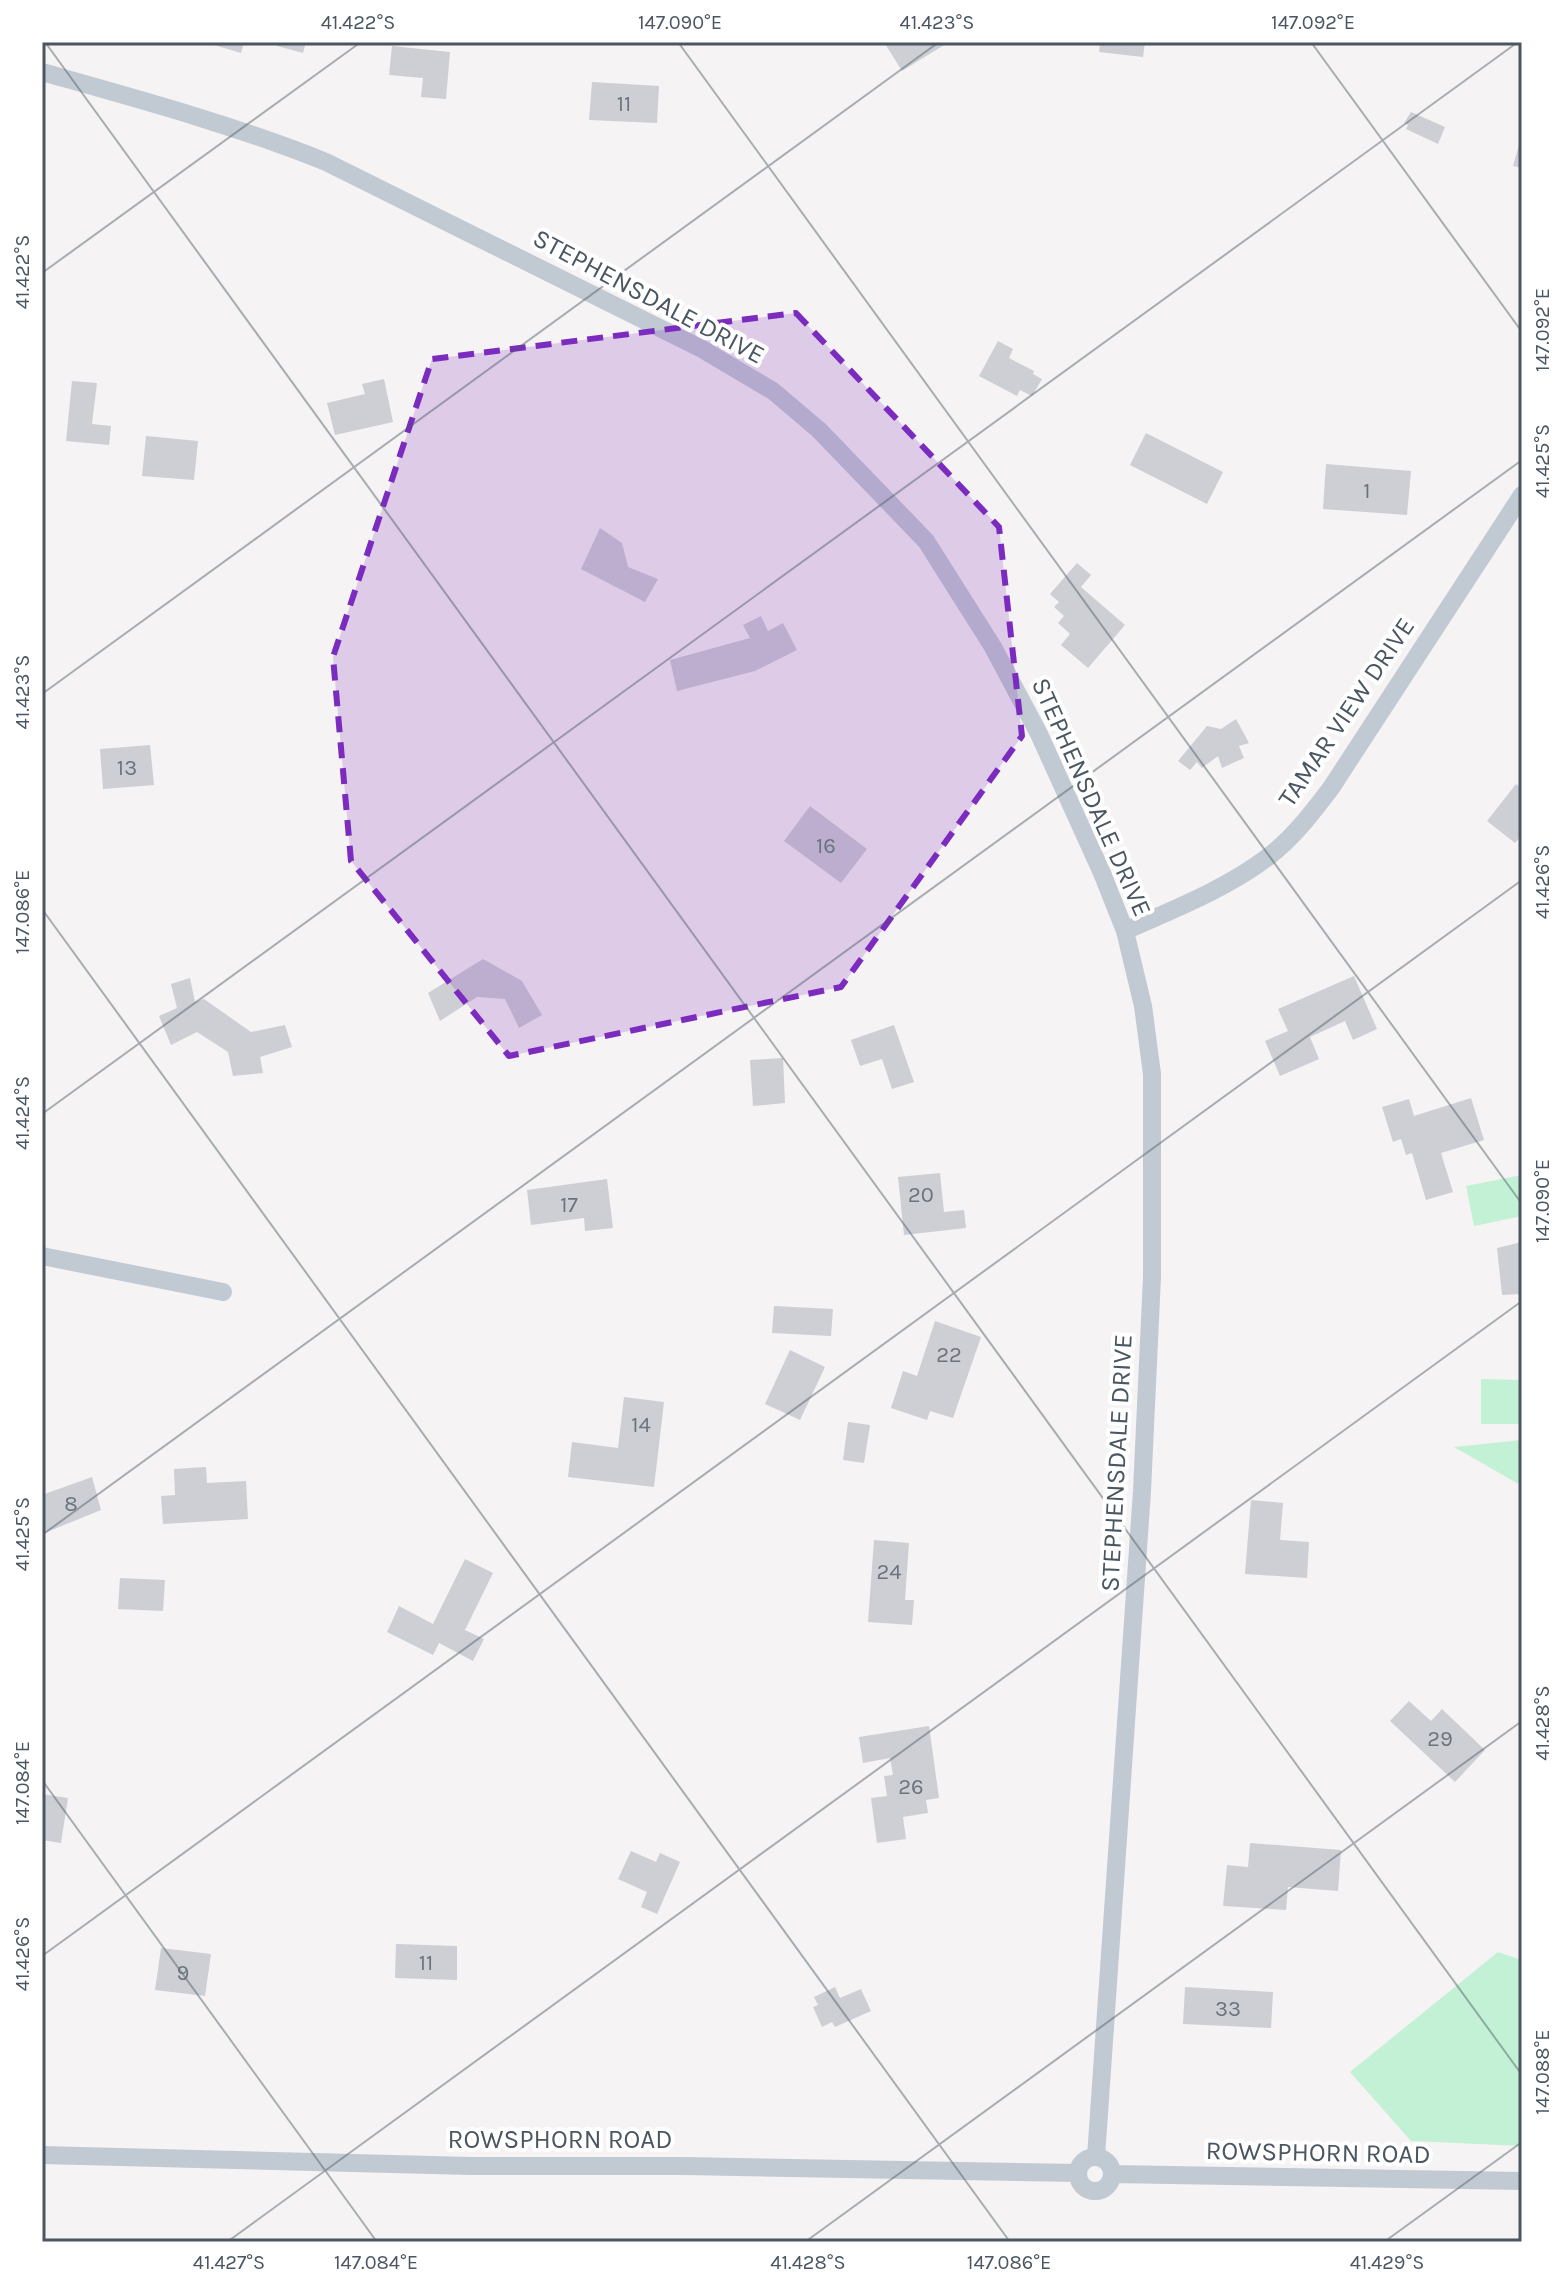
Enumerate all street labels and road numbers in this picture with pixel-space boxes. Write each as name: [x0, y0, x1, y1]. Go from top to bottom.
street label: STEPHENSDALE DRIVE: [528, 222, 770, 371]
street label: TAMAR VIEW DRIVE: [1272, 612, 1421, 813]
street label: STEPHENSDALE DRIVE: [1025, 673, 1158, 921]
street label: STEPHENSDALE DRIVE: [1094, 1333, 1139, 1593]
street label: ROWSPHORN ROAD: [448, 2124, 672, 2155]
street label: ROWSPHORN ROAD: [1205, 2135, 1431, 2170]

